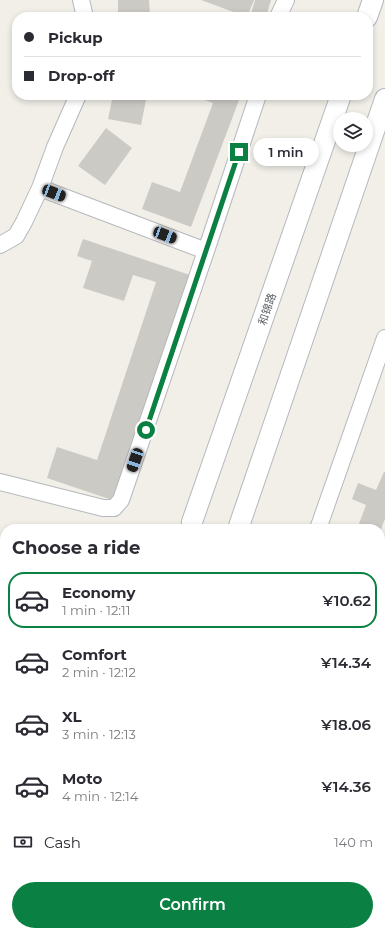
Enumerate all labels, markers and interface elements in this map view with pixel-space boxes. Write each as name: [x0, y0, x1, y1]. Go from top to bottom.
text: Pickup: [48, 28, 103, 47]
text: Drop-off: [48, 66, 115, 85]
map controls: [333, 112, 373, 152]
button: layers: [333, 112, 373, 152]
callout: 1 min: [253, 138, 319, 166]
route end: [230, 143, 248, 161]
text: 1 min: [269, 144, 303, 160]
car: [41, 183, 67, 203]
car: [152, 225, 178, 245]
street label: 和锦路: [255, 291, 279, 327]
route start: [137, 421, 155, 439]
car: [125, 447, 145, 473]
text: Choose a ride: [12, 537, 140, 559]
icon: car: [14, 582, 50, 618]
text: Economy: [62, 583, 135, 602]
text: ¥10.62: [323, 591, 371, 610]
text: 1 min · 12:11: [62, 602, 130, 618]
icon: car: [14, 644, 50, 680]
text: Comfort: [62, 645, 127, 664]
text: ¥14.34: [321, 653, 371, 672]
text: 2 min · 12:12: [62, 664, 136, 680]
icon: car: [14, 706, 50, 742]
text: XL: [62, 707, 81, 726]
text: ¥18.06: [321, 715, 371, 734]
text: 3 min · 12:13: [62, 726, 136, 742]
icon: car: [14, 768, 50, 804]
text: Moto: [62, 769, 102, 788]
text: ¥14.36: [322, 777, 371, 796]
text: 4 min · 12:14: [62, 788, 138, 804]
icon: cash: [12, 831, 34, 853]
text: Cash: [44, 833, 81, 852]
text: 140 m: [334, 834, 373, 850]
button: Confirm: [12, 882, 373, 928]

